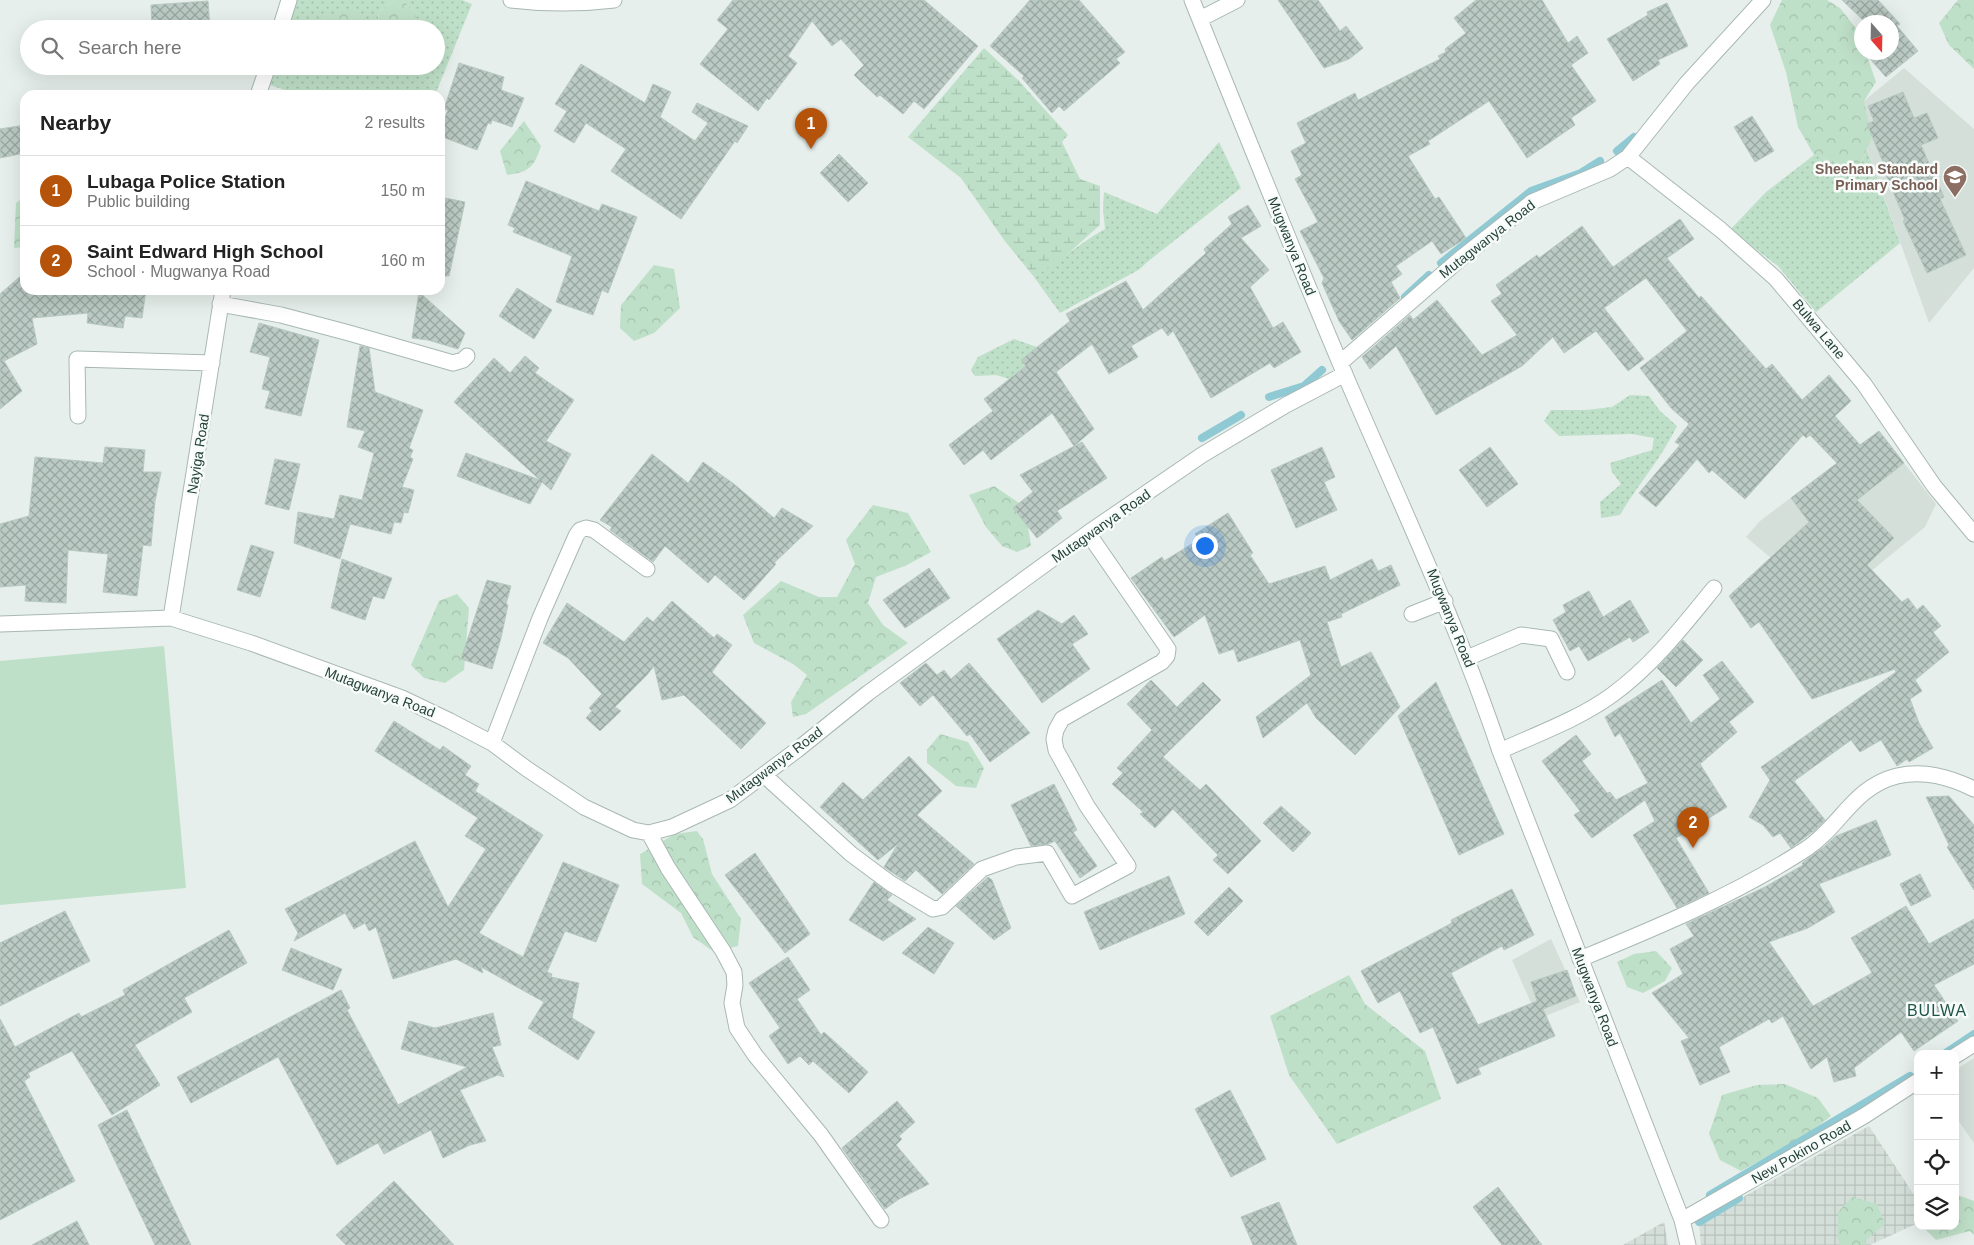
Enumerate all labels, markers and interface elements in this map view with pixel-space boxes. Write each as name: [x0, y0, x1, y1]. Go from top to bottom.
north arrow: [1854, 15, 1899, 60]
search box: [20, 20, 445, 75]
icon: search: [38, 34, 66, 62]
text: Search here: [78, 37, 182, 58]
pin: 1: [795, 108, 827, 149]
text: Nearby: [40, 111, 111, 134]
text: 2 results: [365, 114, 425, 131]
place label: Sheehan Standard Primary School: [1815, 161, 1938, 193]
school or university icon: Sheehan Standard Primary School: [1942, 164, 1968, 198]
text: Lubaga Police Station: [87, 171, 285, 192]
text: 1: [52, 182, 60, 199]
text: 150 m: [381, 182, 425, 199]
text: Public building: [87, 193, 190, 210]
street label: Mugwanya Road: [1265, 194, 1319, 298]
street label: Mutagwanya Road: [1436, 197, 1538, 281]
text: Saint Edward High School: [87, 241, 323, 262]
text: 2: [52, 252, 60, 269]
text: 160 m: [381, 252, 425, 269]
text: School · Mugwanya Road: [87, 263, 270, 280]
street label: Bulwa Lane: [1789, 296, 1849, 362]
street label: Nayiga Road: [184, 413, 212, 495]
street label: Mutagwanya Road: [1049, 486, 1153, 566]
your location: [1192, 533, 1218, 559]
street label: Mugwanya Road: [1424, 566, 1478, 670]
street label: Mutagwanya Road: [323, 664, 437, 720]
street label: Mutagwanya Road: [723, 723, 825, 807]
pin: 2: [1677, 807, 1709, 848]
street label: Mugwanya Road: [1569, 945, 1621, 1049]
district label: BULWA: [1907, 1002, 1967, 1019]
map controls: [1914, 1050, 1959, 1230]
button: +: [1914, 1050, 1959, 1095]
button: −: [1914, 1095, 1959, 1140]
street label: New Pokino Road: [1748, 1117, 1854, 1187]
button: locate: [1914, 1140, 1959, 1185]
button: layers: [1914, 1185, 1959, 1230]

